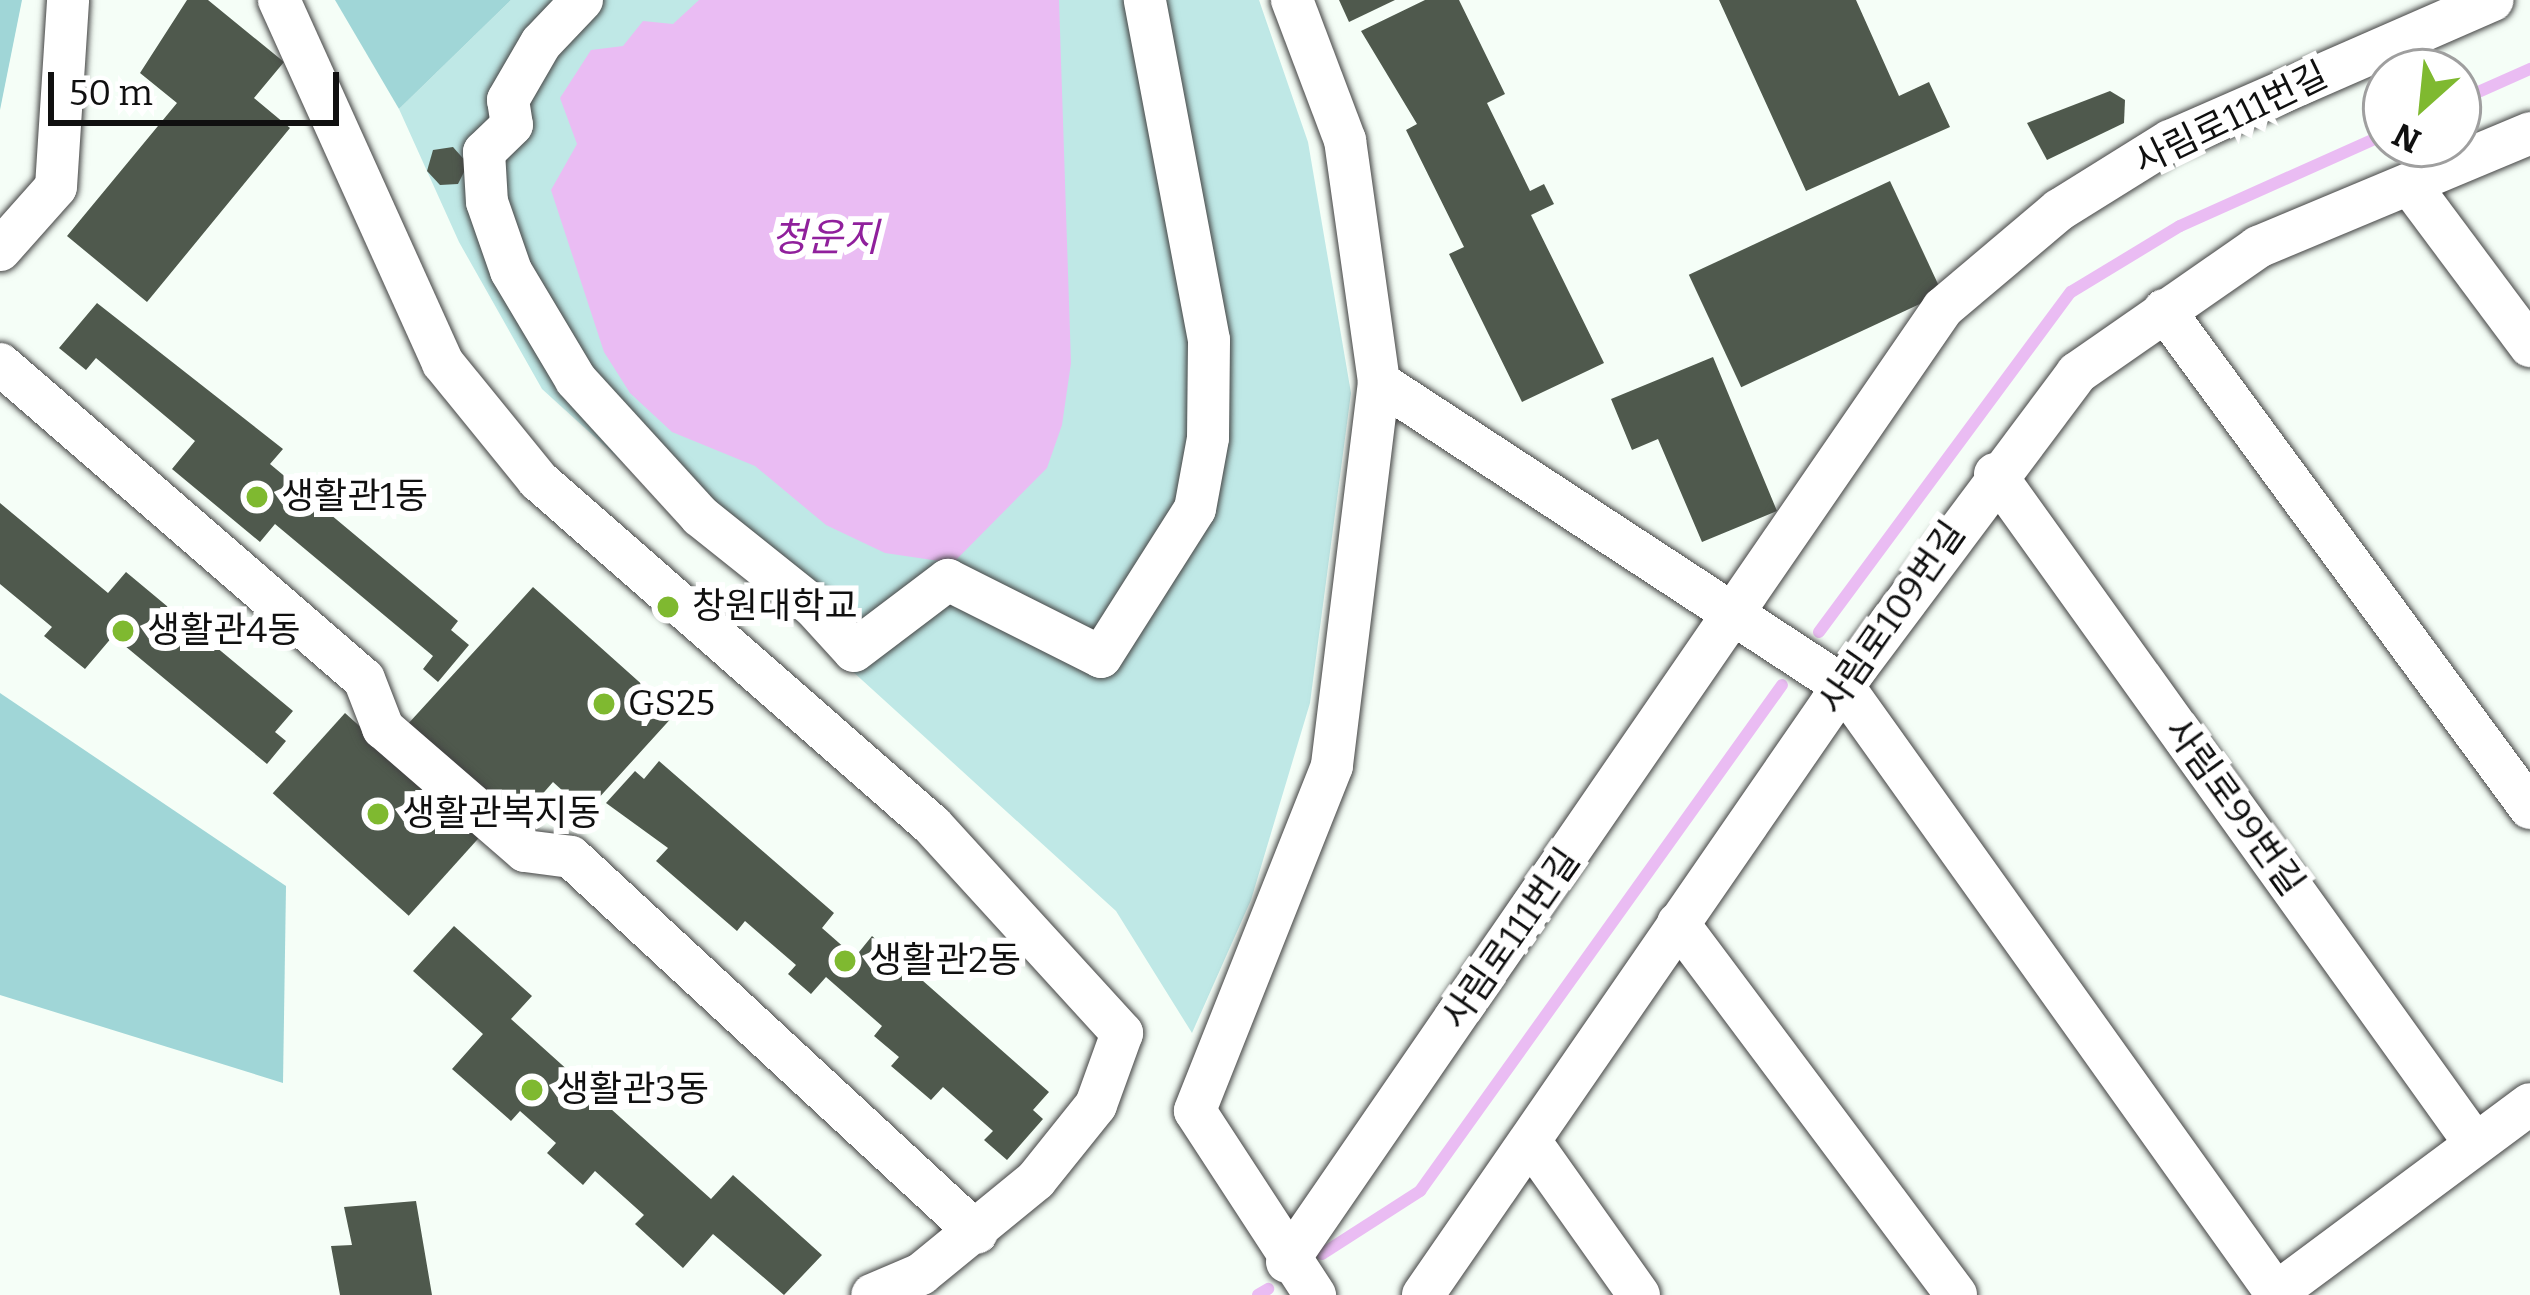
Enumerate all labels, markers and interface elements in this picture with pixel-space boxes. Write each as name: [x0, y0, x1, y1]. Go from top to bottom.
scale bar: [54, 48, 345, 122]
north arrow: [2362, 48, 2482, 168]
street label: 사림로111번길: [2127, 54, 2335, 184]
text: 50 m: [69, 71, 153, 115]
text: N: [2387, 114, 2427, 161]
water label: 청운지: [771, 215, 879, 261]
place label: 생활관1동: [281, 475, 428, 519]
marker: 생활관1동: [244, 484, 270, 510]
street label: 사림로109번길: [1810, 514, 1974, 722]
place label: 창원대학교: [692, 585, 858, 629]
marker: 창원대학교: [655, 594, 681, 620]
place label: 생활관4동: [147, 609, 301, 653]
marker: 생활관4동: [110, 618, 136, 644]
place label: GS25: [628, 682, 715, 726]
marker: GS25: [591, 691, 617, 717]
street label: 사림로99번길: [2155, 710, 2313, 904]
place label: 생활관복지동: [402, 792, 601, 836]
marker: 생활관복지동: [365, 801, 391, 827]
street label: 사림로111번길: [1433, 841, 1589, 1037]
place label: 생활관2동: [869, 939, 1021, 983]
marker: 생활관2동: [832, 948, 858, 974]
place label: 생활관3동: [556, 1068, 709, 1112]
marker: 생활관3동: [519, 1077, 545, 1103]

